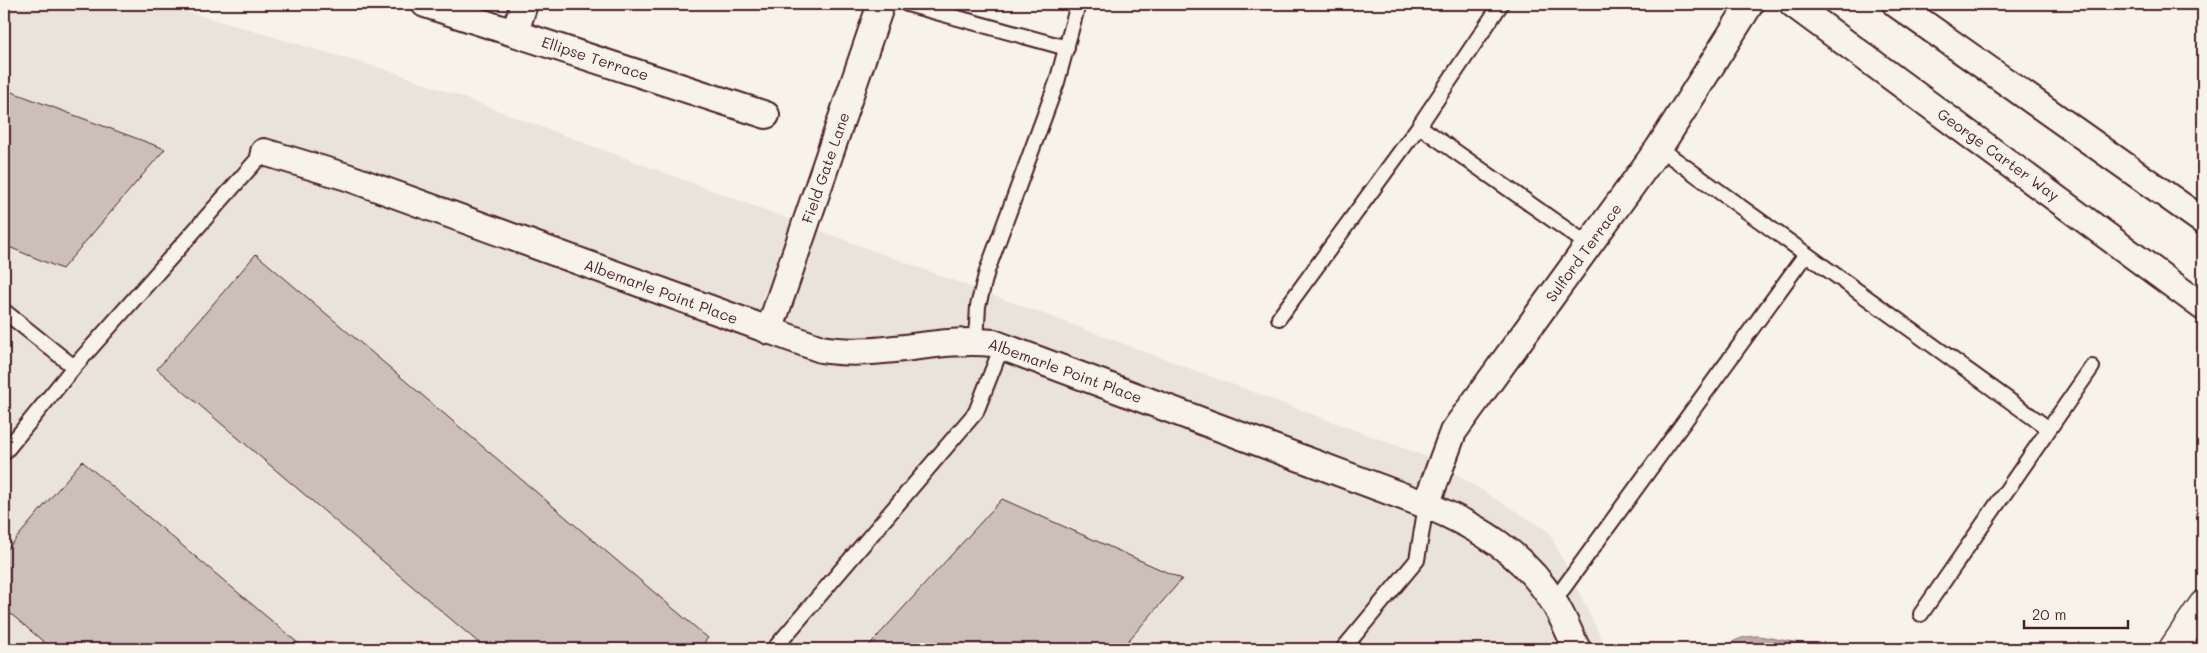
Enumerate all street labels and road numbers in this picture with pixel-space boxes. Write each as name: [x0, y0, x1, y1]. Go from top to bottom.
street label: Ellipse Terrace: [539, 31, 651, 85]
street label: George Carter Way: [1934, 103, 2064, 205]
street label: Field Gate Lane: [797, 109, 853, 226]
street label: Sulford Terrace: [1541, 199, 1626, 306]
street label: Albemarle Point Place: [582, 254, 741, 328]
street label: Albemarle Point Place: [986, 333, 1145, 407]

